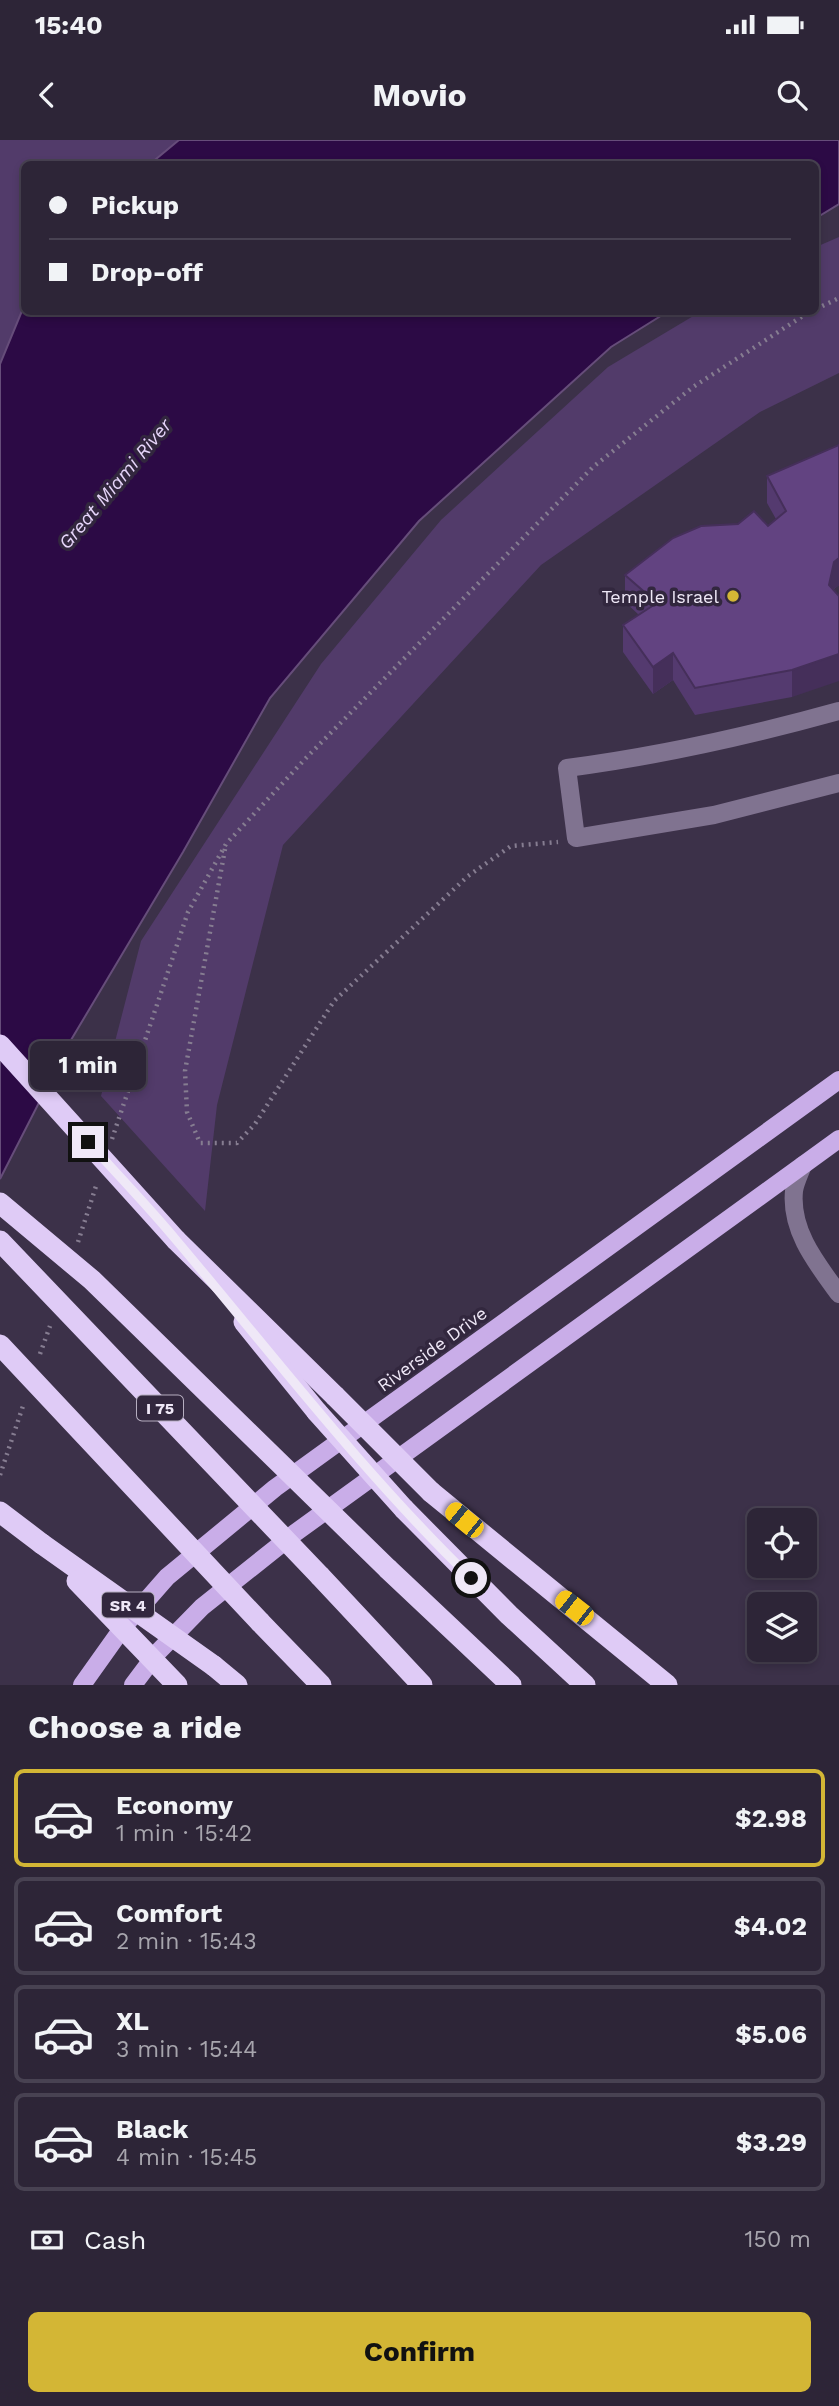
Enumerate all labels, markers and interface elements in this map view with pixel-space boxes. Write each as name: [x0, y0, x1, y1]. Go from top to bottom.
text: 15:40: [35, 10, 103, 40]
icon: back: [28, 76, 66, 114]
text: Movio: [372, 76, 467, 114]
icon: search: [773, 76, 811, 114]
text: Pickup: [91, 190, 179, 220]
text: Drop-off: [91, 257, 203, 287]
water label: Great Miami River: [54, 414, 177, 554]
place label: Temple Israel: [601, 586, 719, 607]
marker: Temple Israel: [725, 588, 741, 604]
callout: 1 min: [30, 1040, 146, 1090]
text: 1 min: [58, 1052, 118, 1079]
route end: [72, 1126, 104, 1158]
street label: Riverside Drive: [373, 1302, 491, 1396]
road number: I 75: [137, 1396, 183, 1420]
car: [442, 1499, 487, 1541]
map controls: [747, 1508, 817, 1662]
button: locate: [747, 1508, 817, 1578]
route start: [455, 1562, 487, 1594]
car: [551, 1587, 598, 1629]
road number: SR 4: [102, 1592, 154, 1618]
button: layers: [747, 1592, 817, 1662]
text: Choose a ride: [28, 1708, 242, 1746]
icon: car: [32, 1787, 95, 1850]
text: Economy: [116, 1790, 233, 1820]
text: $2.98: [735, 1803, 807, 1833]
text: 1 min · 15:42: [116, 1820, 252, 1847]
icon: car: [32, 1895, 95, 1958]
text: Comfort: [116, 1898, 222, 1928]
text: $4.02: [734, 1911, 807, 1941]
text: 2 min · 15:43: [116, 1928, 257, 1955]
icon: car: [32, 2003, 95, 2066]
text: XL: [116, 2006, 149, 2036]
text: $5.06: [735, 2019, 807, 2049]
text: 3 min · 15:44: [116, 2036, 257, 2063]
icon: car: [32, 2111, 95, 2174]
text: Black: [116, 2114, 188, 2144]
text: $3.29: [736, 2127, 807, 2157]
text: 4 min · 15:45: [116, 2144, 257, 2171]
icon: cash: [28, 2221, 66, 2259]
text: Cash: [84, 2225, 146, 2255]
text: 150 m: [745, 2226, 811, 2253]
button: Confirm: [28, 2312, 811, 2392]

